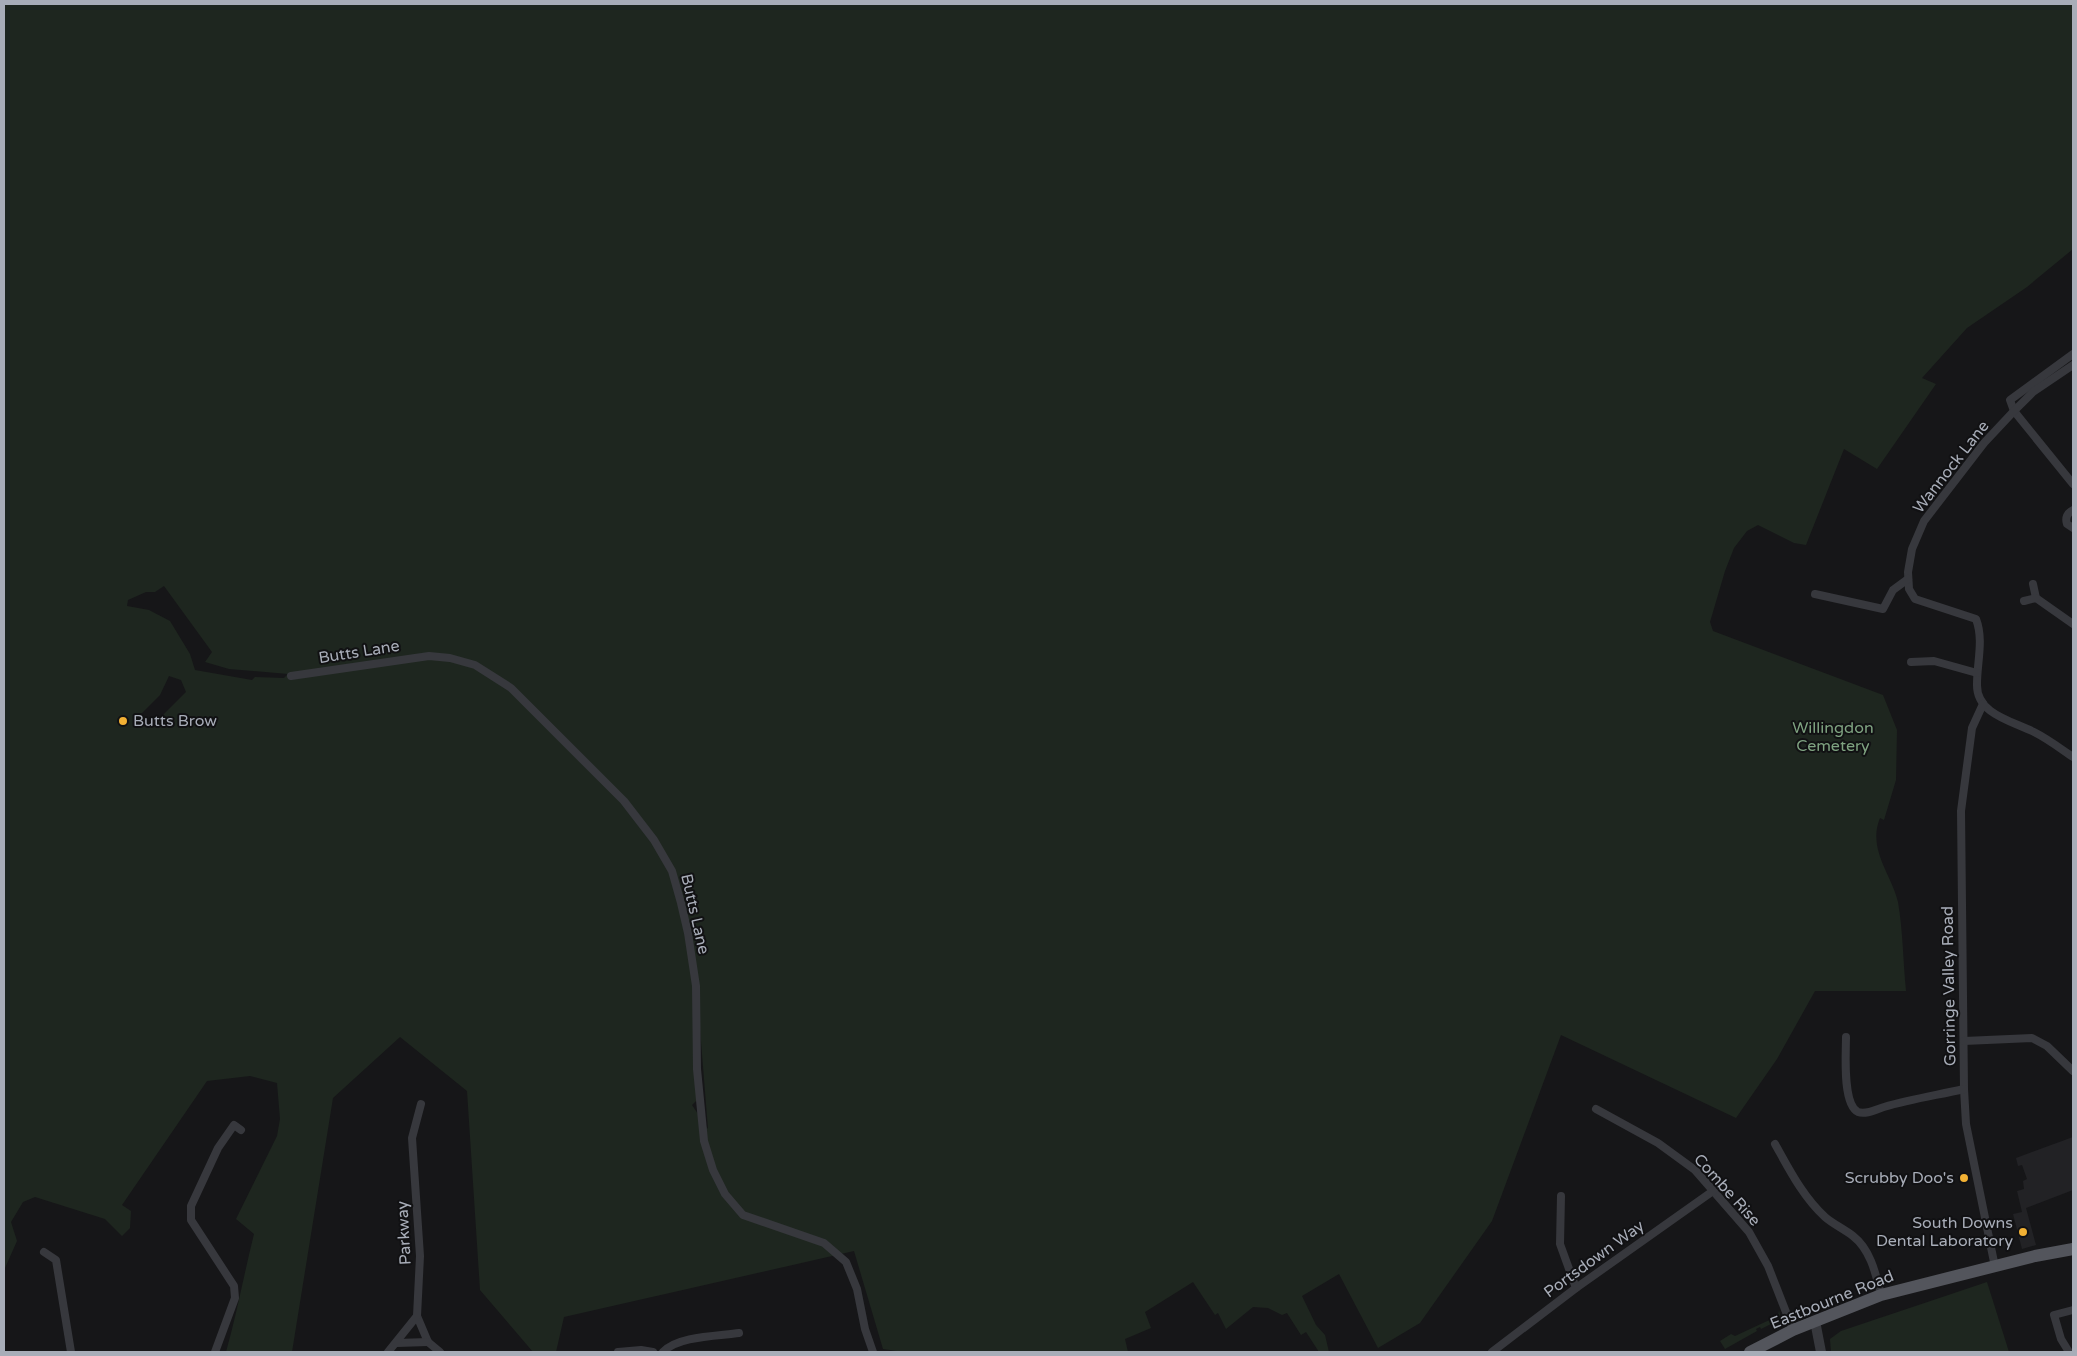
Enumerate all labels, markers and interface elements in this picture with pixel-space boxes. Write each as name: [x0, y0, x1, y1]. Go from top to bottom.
street label: Wannock Lane: [1909, 417, 1993, 517]
street label: Butts Lane: [317, 636, 401, 668]
place label: Butts Brow: [133, 711, 217, 731]
marker: Butts Brow: [117, 715, 129, 727]
park label: Willingdon Cemetery: [1792, 718, 1874, 756]
street label: Butts Lane: [676, 872, 714, 956]
street label: Gorringe Valley Road: [1938, 906, 1960, 1066]
street label: Combe Rise: [1689, 1150, 1765, 1230]
place label: Scrubby Doo's: [1845, 1168, 1954, 1188]
marker: Scrubby Doo's: [1958, 1172, 1970, 1184]
street label: Parkway: [392, 1200, 416, 1266]
place label: South Downs Dental Laboratory: [1876, 1213, 2013, 1251]
street label: Portsdown Way: [1540, 1216, 1649, 1302]
marker: South Downs Dental Laboratory: [2017, 1226, 2029, 1238]
street label: Eastbourne Road: [1767, 1266, 1897, 1334]

